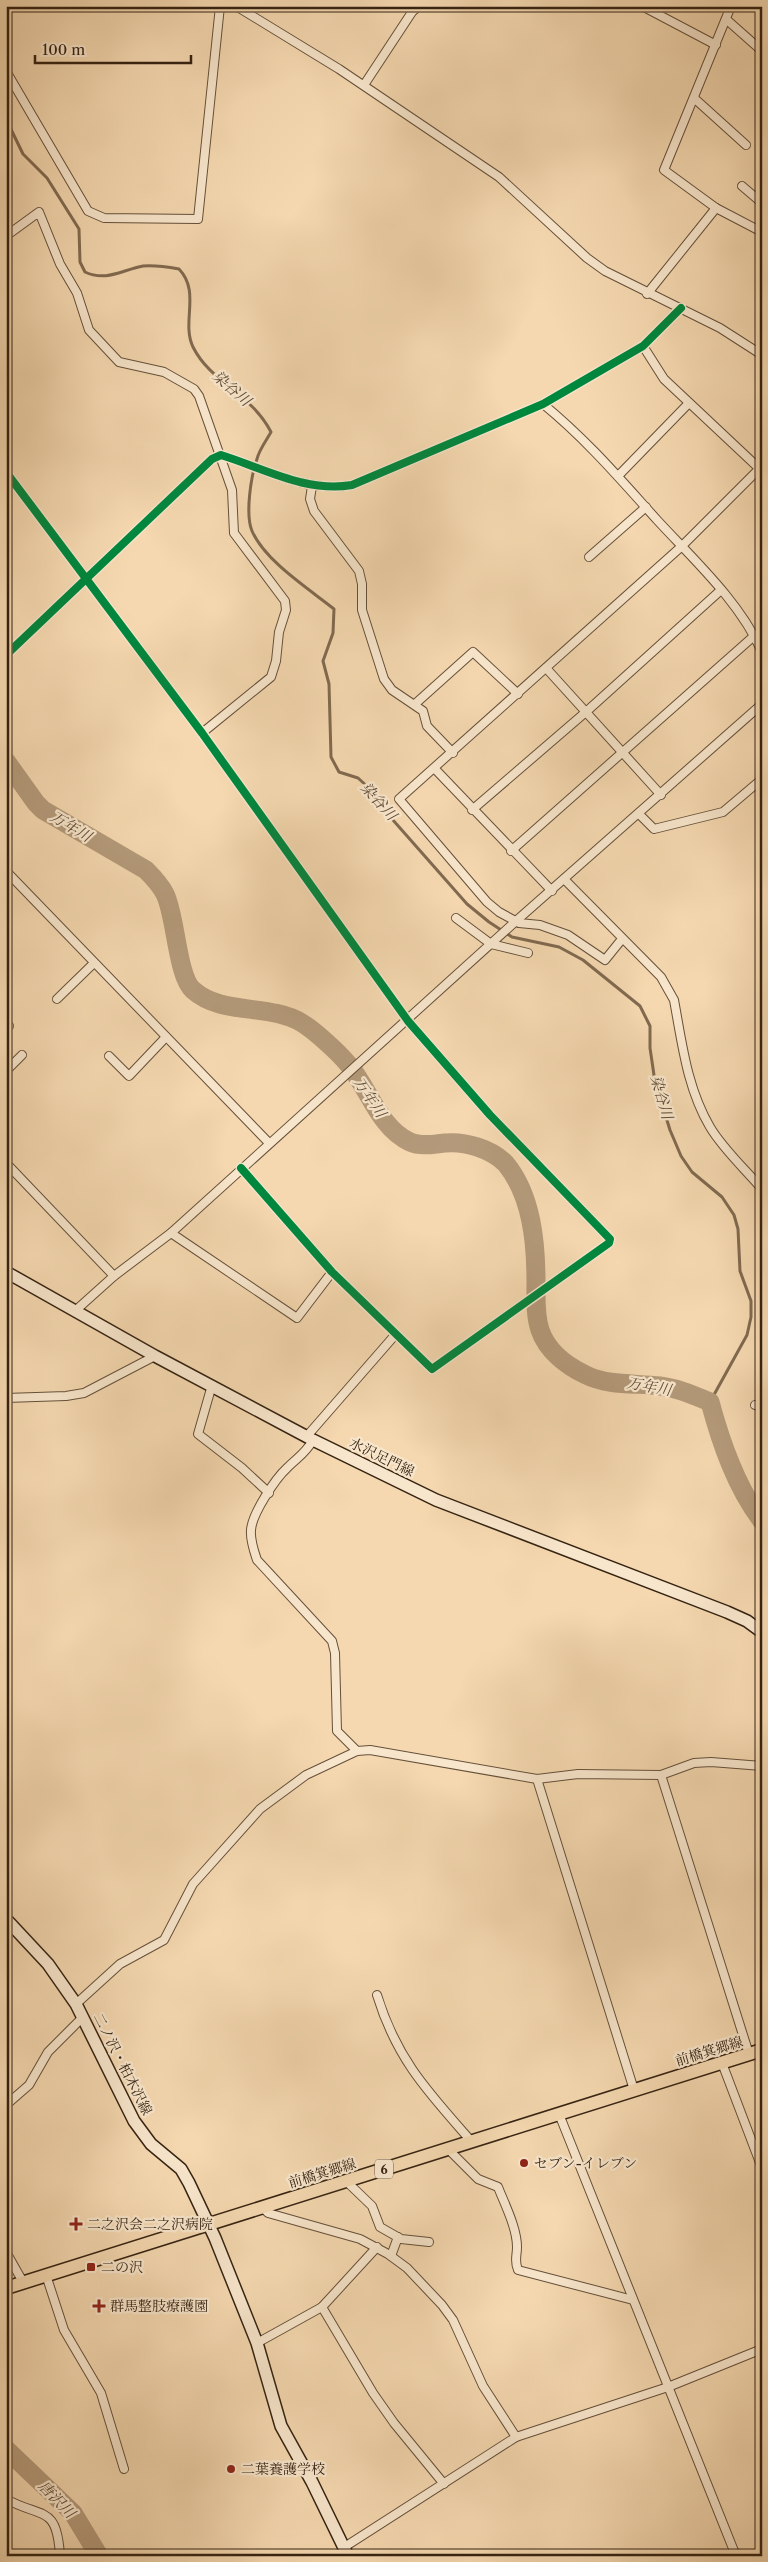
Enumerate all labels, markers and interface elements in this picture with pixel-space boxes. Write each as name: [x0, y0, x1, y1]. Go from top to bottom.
scale bar: [35, 32, 191, 64]
text: 100 m: [42, 40, 85, 59]
water label: 染谷川: [209, 366, 257, 411]
water label: 染谷川: [357, 778, 402, 826]
water label: 万年川: [47, 806, 97, 847]
water label: 万年川: [350, 1073, 392, 1123]
water label: 染谷川: [647, 1073, 678, 1123]
water label: 万年川: [625, 1373, 675, 1400]
street label: 水沢足門線: [347, 1434, 417, 1480]
street label: 二ノ沢・柏木沢線: [90, 2010, 156, 2118]
street label: 前橋箕郷線: [673, 2032, 745, 2070]
street label: 前橋箕郷線: [286, 2154, 358, 2192]
place label: セブン-イレブン: [534, 2154, 637, 2172]
marker: セブン-イレブン: [518, 2157, 530, 2169]
road number: 6: [375, 2160, 393, 2178]
place label: 二之沢会二之沢病院: [87, 2215, 213, 2233]
marker: 二之沢会二之沢病院: [69, 2217, 83, 2231]
place label: 二の沢: [101, 2258, 143, 2276]
marker: 二の沢: [85, 2261, 97, 2273]
place label: 群馬整肢療護園: [110, 2297, 208, 2315]
marker: 群馬整肢療護園: [92, 2299, 106, 2313]
place label: 二葉養護学校: [241, 2460, 325, 2478]
marker: 二葉養護学校: [225, 2463, 237, 2475]
water label: 唐沢川: [35, 2476, 81, 2523]

